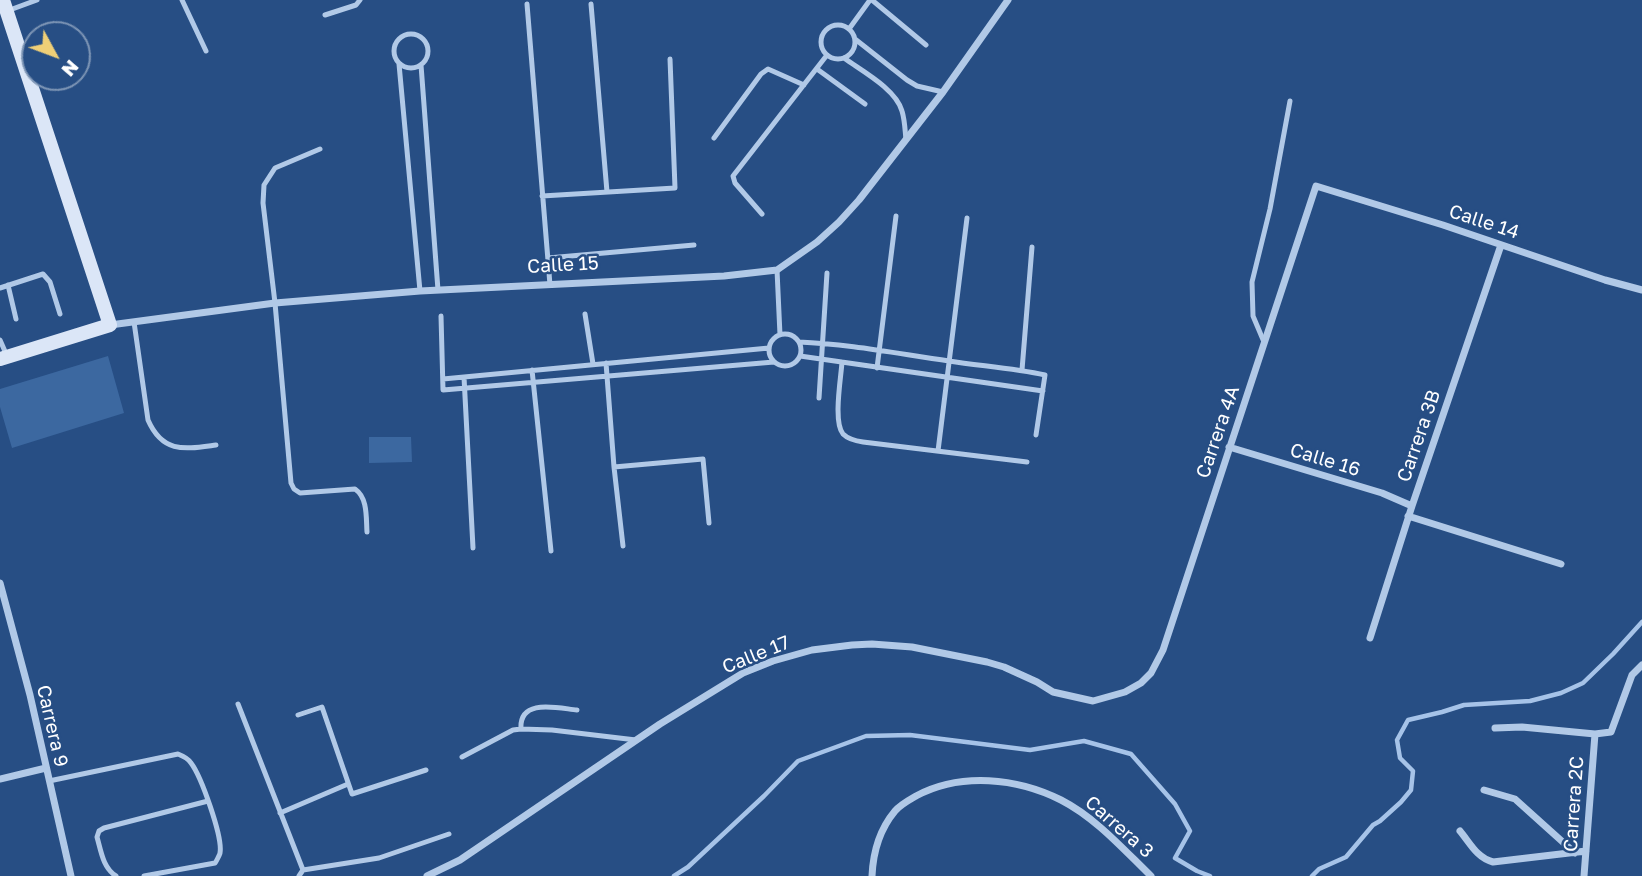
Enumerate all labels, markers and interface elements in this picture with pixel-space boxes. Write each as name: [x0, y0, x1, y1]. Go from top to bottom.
north arrow: [21, 21, 91, 91]
text: N: [57, 56, 84, 82]
street label: Calle 14: [1446, 200, 1522, 244]
street label: Calle 15: [527, 252, 599, 278]
street label: Carrera 4A: [1192, 383, 1244, 481]
street label: Carrera 3B: [1393, 387, 1445, 485]
street label: Calle 16: [1287, 439, 1363, 481]
street label: Calle 17: [719, 631, 793, 679]
street label: Carrera 9: [31, 683, 73, 769]
street label: Carrera 2C: [1559, 755, 1589, 853]
street label: Carrera 3: [1080, 791, 1158, 863]

